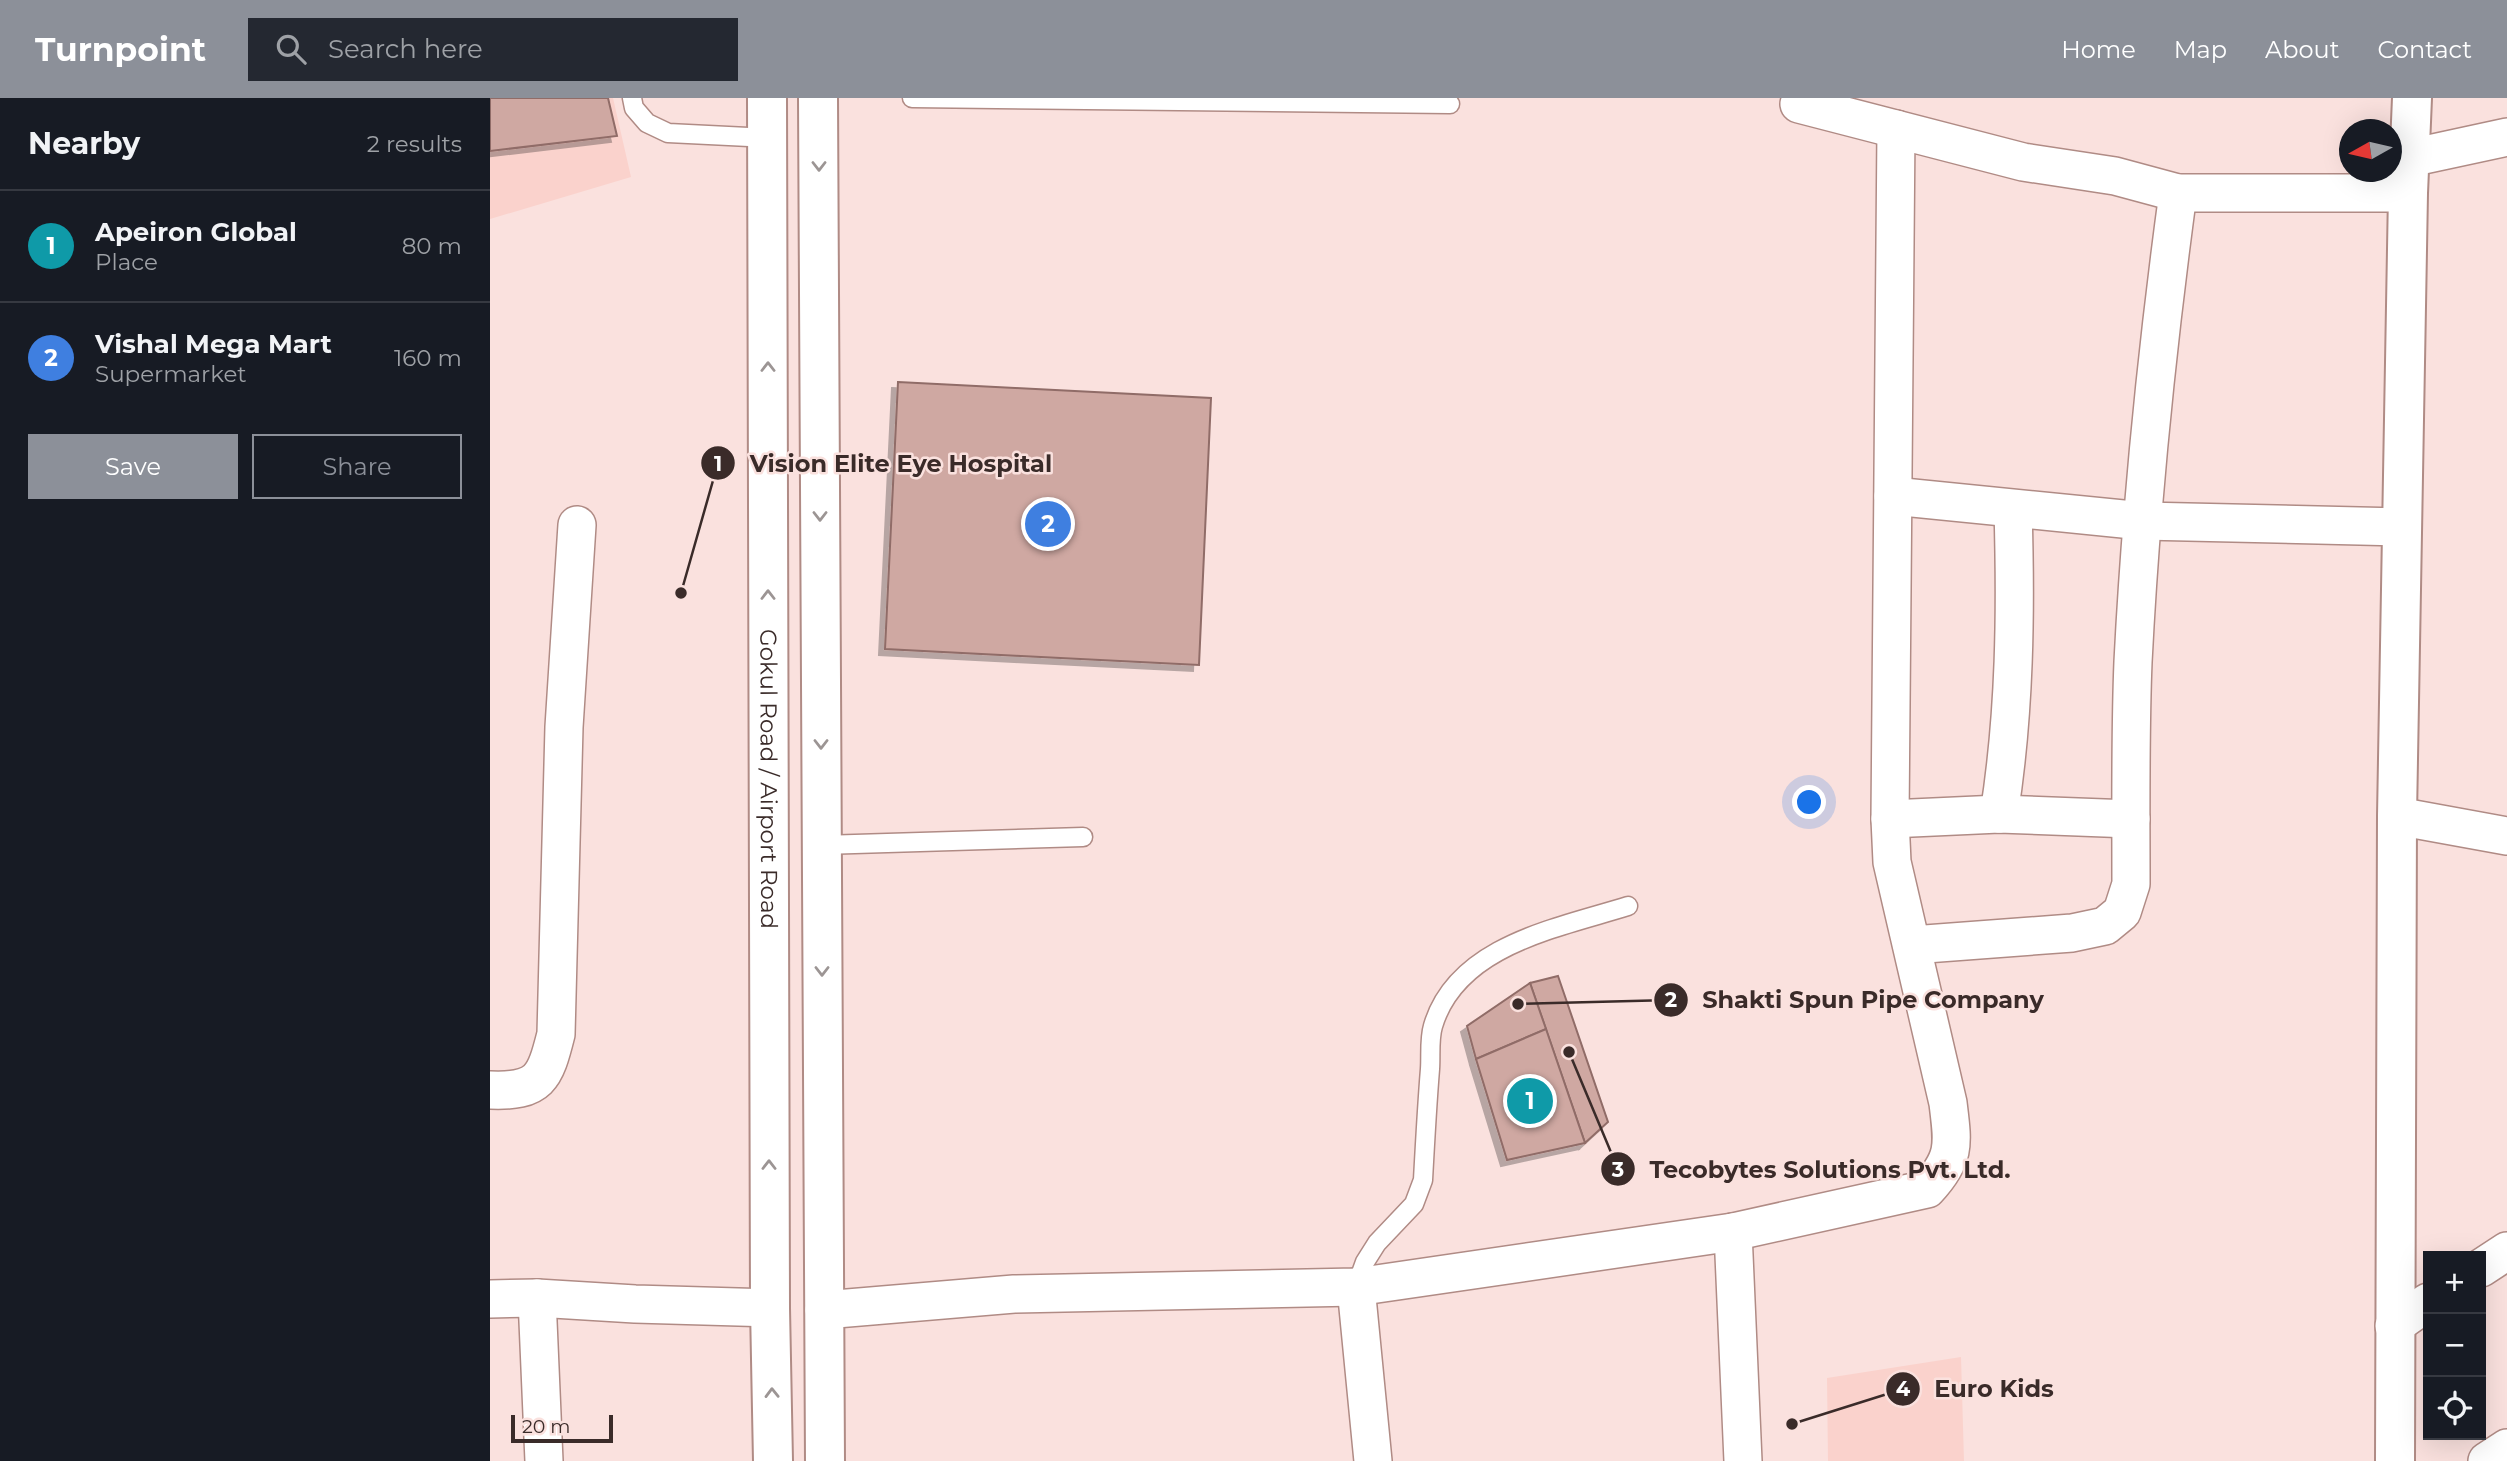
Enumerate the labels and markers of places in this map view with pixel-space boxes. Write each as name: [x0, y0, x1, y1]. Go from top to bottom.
callout: Vision Elite Eye Hospital: [701, 441, 1066, 486]
pin: 2: [1025, 498, 1071, 550]
callout: Shakti Spun Pipe Company: [1654, 977, 2058, 1022]
pin: 1: [1507, 1075, 1553, 1127]
callout: Tecobytes Solutions Pvt. Ltd.: [1601, 1147, 2025, 1192]
callout: Euro Kids: [1885, 1366, 2068, 1411]

